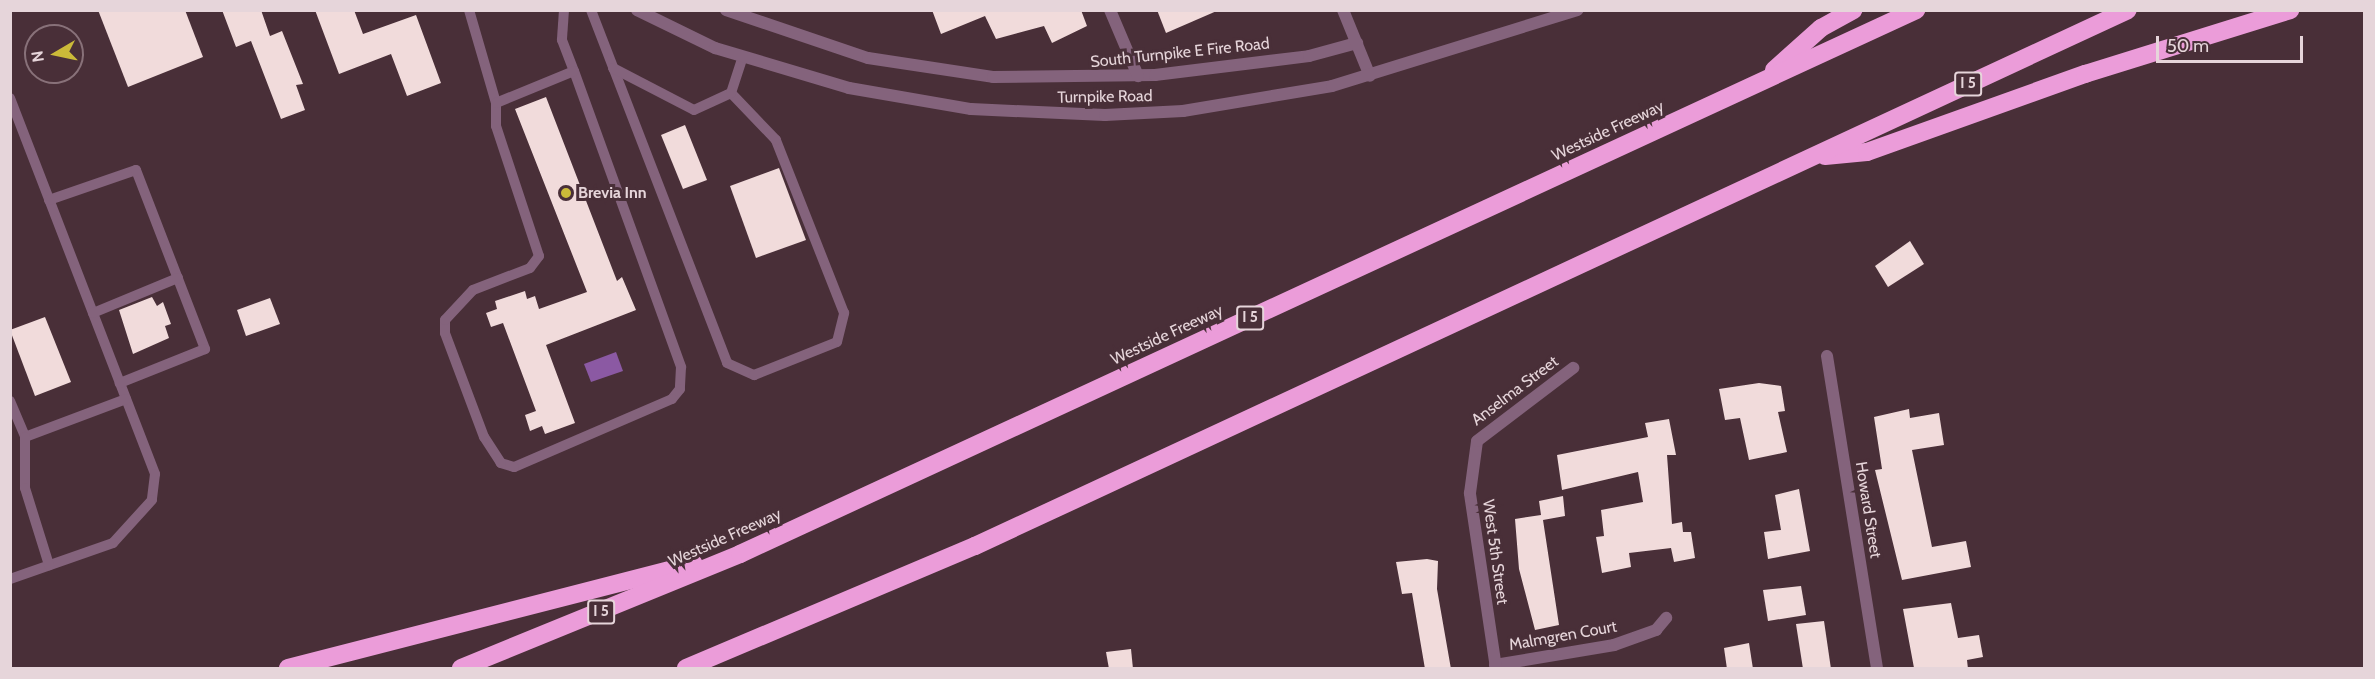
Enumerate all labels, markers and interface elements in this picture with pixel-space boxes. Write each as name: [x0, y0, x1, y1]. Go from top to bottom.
north arrow: [24, 24, 84, 84]
scale bar: [2159, 24, 2306, 62]
street label: South Turnpike E Fire Road: [1089, 34, 1271, 72]
text: 50 m: [2167, 35, 2209, 57]
text: N: [27, 50, 48, 64]
road number: I 5: [1953, 72, 1983, 96]
street label: Turnpike Road: [1057, 87, 1153, 107]
street label: Westside Freeway: [1549, 97, 1667, 165]
place label: Brevia Inn: [578, 183, 647, 203]
marker: Brevia Inn: [559, 186, 573, 200]
street label: Westside Freeway: [1108, 301, 1226, 369]
road number: I 5: [1235, 306, 1265, 330]
street label: Anselma Street: [1468, 352, 1562, 430]
street label: Howard Street: [1851, 460, 1885, 560]
street label: West 5th Street: [1478, 498, 1512, 606]
street label: Westside Freeway: [666, 505, 784, 571]
road number: I 5: [586, 600, 616, 624]
street label: Malmgren Court: [1508, 617, 1618, 655]

